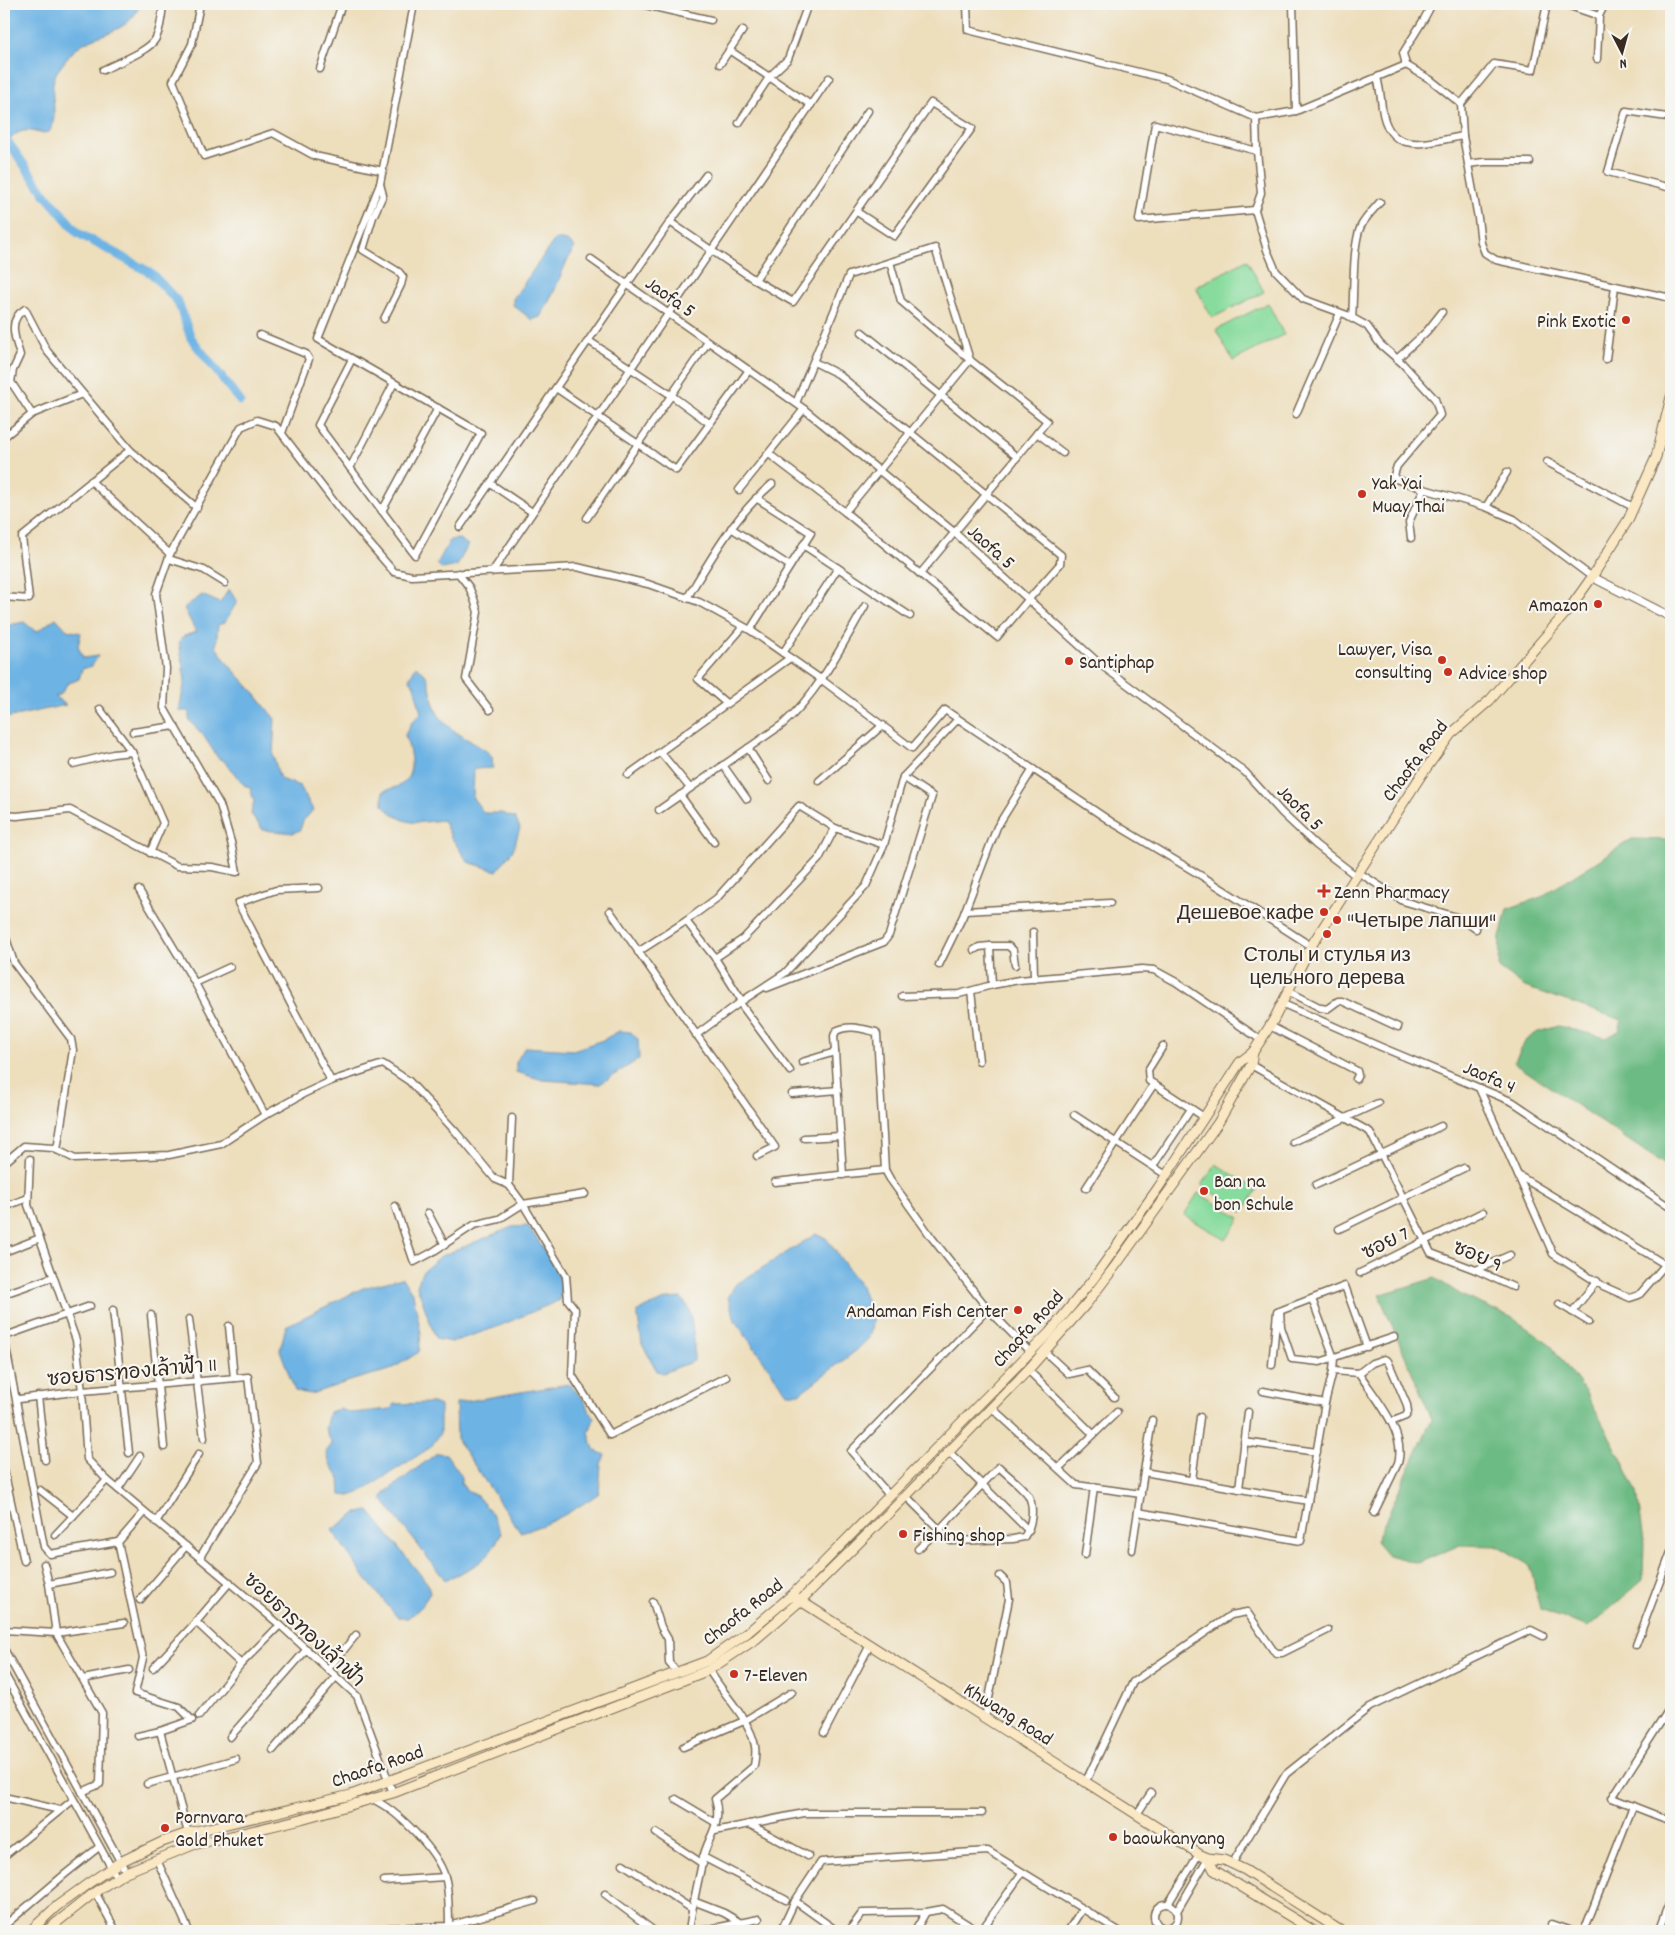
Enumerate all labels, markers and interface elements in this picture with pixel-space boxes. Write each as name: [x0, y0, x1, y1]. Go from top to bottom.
north arrow: [1598, 28, 1648, 78]
text: N: [1619, 53, 1628, 73]
street label: Jaofa 5: [638, 271, 700, 326]
place label: Pink Exotic: [1537, 309, 1616, 337]
marker: Pink Exotic: [1620, 314, 1632, 326]
place label: Yak Yai Muay Thai: [1372, 471, 1445, 522]
marker: Yak Yai Muay Thai: [1356, 488, 1368, 500]
street label: Jaofa 5: [960, 519, 1020, 577]
place label: Amazon: [1528, 593, 1588, 621]
marker: Amazon: [1592, 598, 1604, 610]
place label: Lawyer, Visa consulting: [1338, 637, 1433, 688]
place label: Santiphap: [1079, 650, 1154, 678]
marker: Lawyer, Visa consulting: [1436, 654, 1448, 666]
marker: Santiphap: [1063, 655, 1075, 667]
place label: Advice shop: [1458, 661, 1547, 689]
marker: Advice shop: [1442, 666, 1454, 678]
street label: Chaofa Road: [1376, 715, 1456, 808]
street label: Jaofa 5: [1269, 779, 1329, 839]
place label: Zenn Pharmacy: [1334, 880, 1450, 908]
marker: Zenn Pharmacy: [1318, 885, 1330, 897]
place label: Дешевое кафе: [1177, 901, 1314, 929]
marker: Дешевое кафе: [1318, 906, 1330, 918]
place label: "Четыре лапши": [1347, 909, 1496, 937]
marker: "Четыре лапши": [1331, 914, 1343, 926]
marker: Столы и стулья из цельного дерева: [1321, 928, 1333, 940]
place label: Столы и стулья из цельного дерева: [1243, 943, 1411, 994]
street label: Jaofa 4: [1458, 1055, 1520, 1102]
place label: Ban na bon Schule: [1214, 1169, 1294, 1220]
marker: Ban na bon Schule: [1198, 1185, 1210, 1197]
street label: ซอย 7: [1358, 1221, 1415, 1268]
street label: ซอย 9: [1448, 1235, 1506, 1281]
street label: Chaofa Road: [987, 1285, 1072, 1375]
place label: Andaman Fish Center: [846, 1299, 1009, 1327]
marker: Andaman Fish Center: [1012, 1304, 1024, 1316]
street label: ซอยธารทองเล้าฟ้า 11: [46, 1350, 218, 1395]
place label: Fishing shop: [913, 1523, 1005, 1551]
marker: Fishing shop: [897, 1528, 909, 1540]
street label: ซอยธารทองเล้าฟ้า: [236, 1565, 372, 1695]
street label: Chaofa Road: [698, 1573, 790, 1654]
place label: 7-Eleven: [744, 1663, 808, 1691]
marker: 7-Eleven: [728, 1668, 740, 1680]
street label: Khwang Road: [957, 1677, 1058, 1754]
street label: Chaofa Road: [328, 1739, 428, 1797]
place label: Pornvara Gold Phuket: [175, 1805, 264, 1856]
marker: Pornvara Gold Phuket: [159, 1822, 171, 1834]
place label: baowkanyang: [1123, 1826, 1225, 1854]
marker: baowkanyang: [1107, 1831, 1119, 1843]

